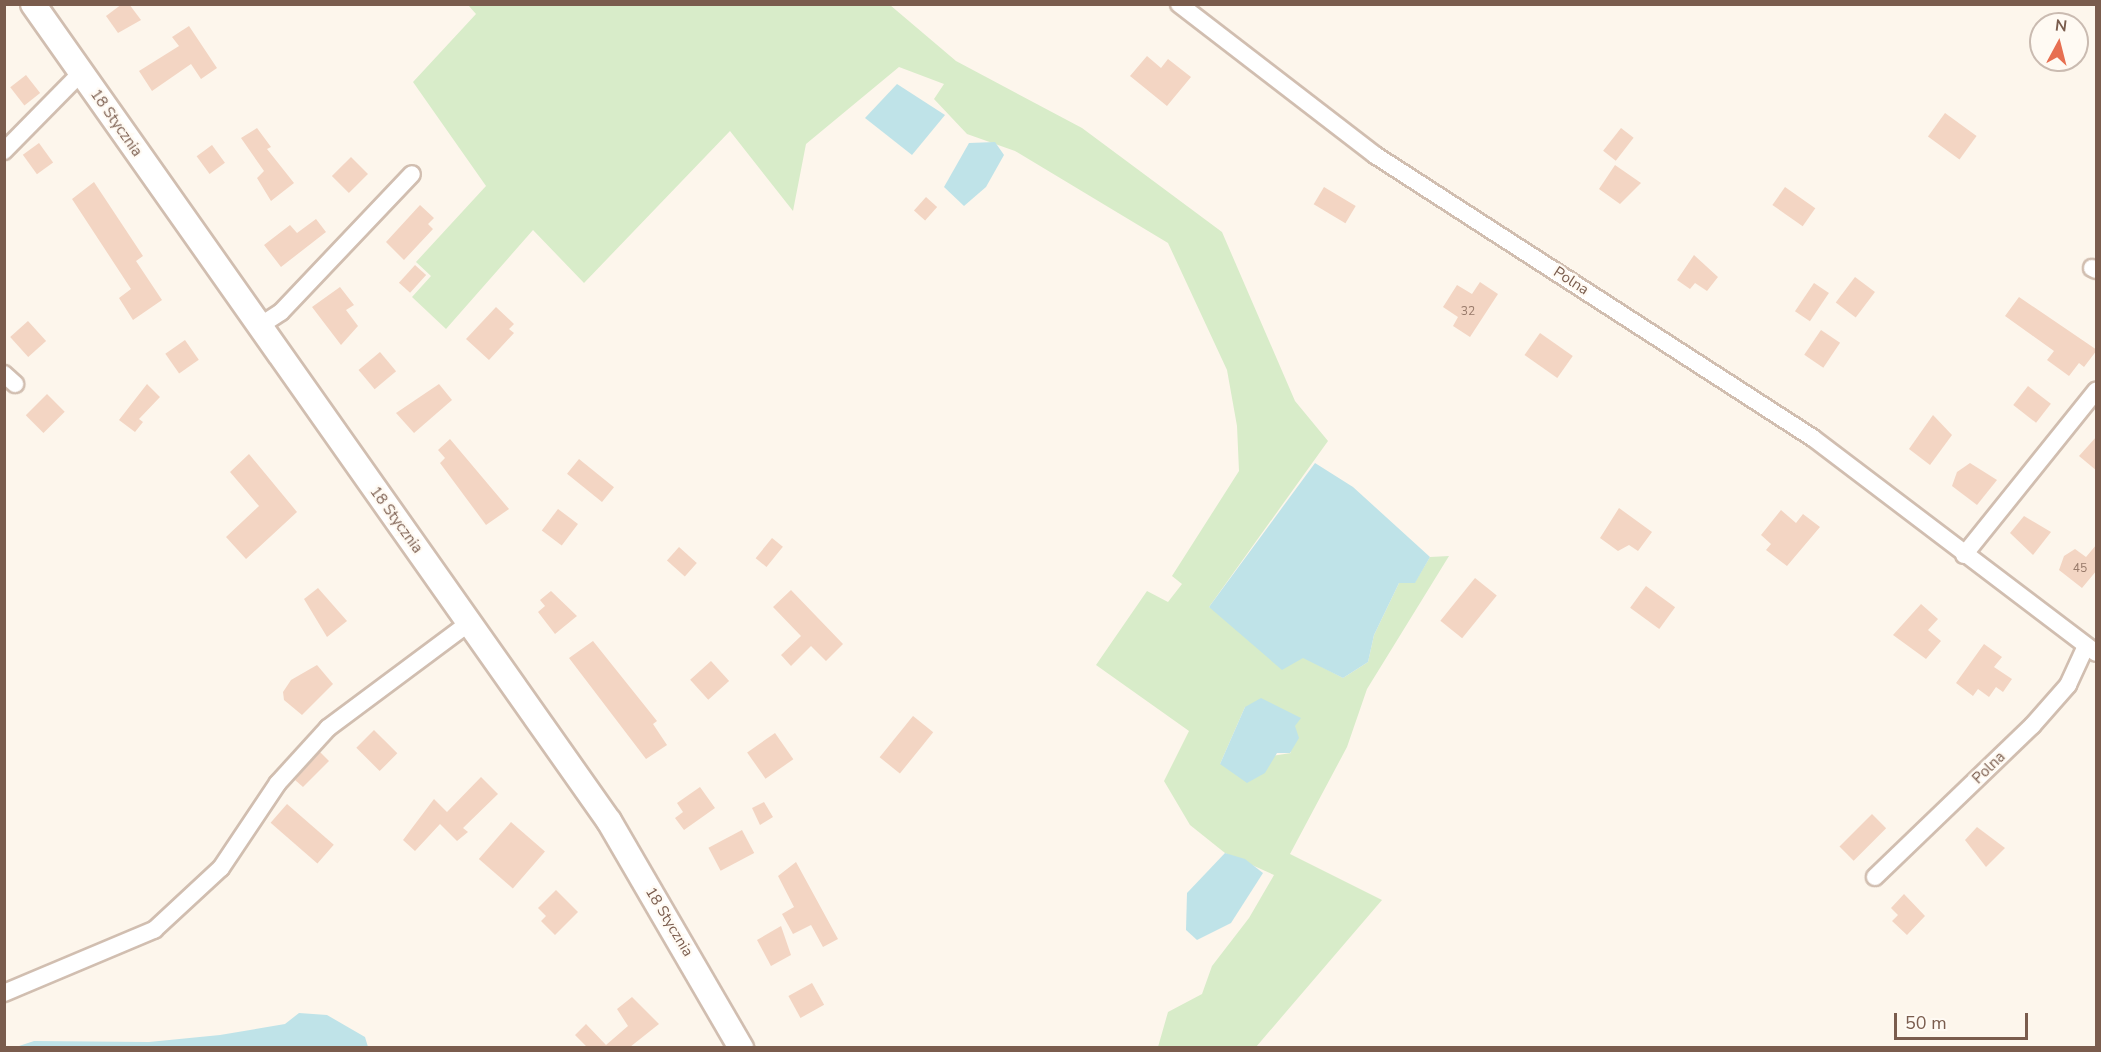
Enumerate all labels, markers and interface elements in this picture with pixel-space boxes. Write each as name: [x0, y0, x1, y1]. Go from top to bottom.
north arrow: [2029, 12, 2089, 72]
text: N: [2054, 14, 2068, 38]
street label: 18 Stycznia: [86, 86, 146, 160]
street label: Polna: [1550, 263, 1592, 299]
house number: 32: [1461, 305, 1475, 319]
street label: 18 Stycznia: [366, 483, 426, 557]
house number: 45: [2073, 562, 2087, 576]
street label: Polna: [1969, 748, 2009, 788]
street label: 18 Stycznia: [641, 884, 697, 960]
scale bar: [1897, 1001, 2030, 1039]
text: 50 m: [1905, 1011, 1947, 1035]

